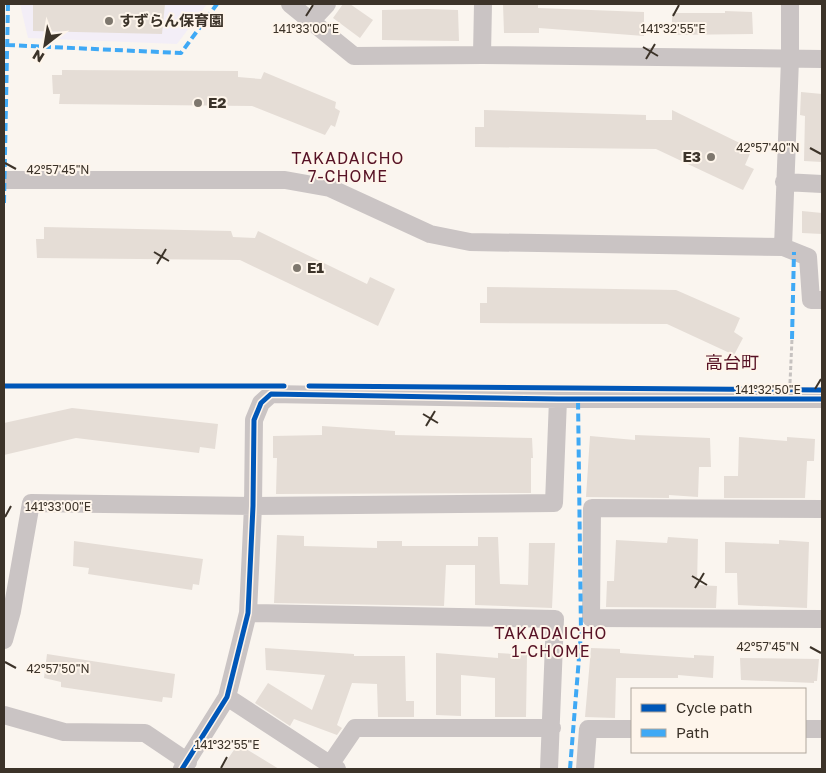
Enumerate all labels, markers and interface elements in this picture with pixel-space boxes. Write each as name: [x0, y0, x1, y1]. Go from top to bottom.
place label: すずらん保育園: [119, 11, 224, 29]
marker: すずらん保育園: [103, 15, 115, 27]
north arrow: [20, 20, 70, 70]
text: 141°33'00"E: [273, 21, 339, 36]
text: 141°32'55"E: [640, 21, 706, 36]
text: N: [29, 47, 47, 67]
place label: E2: [208, 93, 227, 111]
marker: E2: [192, 97, 204, 109]
text: 42°57'40"N: [736, 140, 800, 155]
place label: E3: [682, 147, 701, 165]
district label: TAKADAICHO 7-CHOME: [292, 148, 404, 186]
marker: E3: [705, 151, 717, 163]
text: 42°57'45"N: [26, 162, 90, 177]
place label: E1: [307, 258, 324, 276]
marker: E1: [291, 262, 303, 274]
district label: 高台町: [705, 351, 759, 373]
text: 141°32'50"E: [735, 382, 801, 397]
text: 141°33'00"E: [25, 499, 91, 514]
district label: TAKADAICHO 1-CHOME: [495, 623, 607, 661]
text: 42°57'45"N: [736, 639, 800, 654]
text: 42°57'50"N: [26, 661, 90, 676]
legend: [631, 688, 806, 753]
text: Cycle path: [676, 698, 752, 716]
text: Path: [676, 723, 709, 741]
text: 141°32'55"E: [194, 737, 260, 752]

